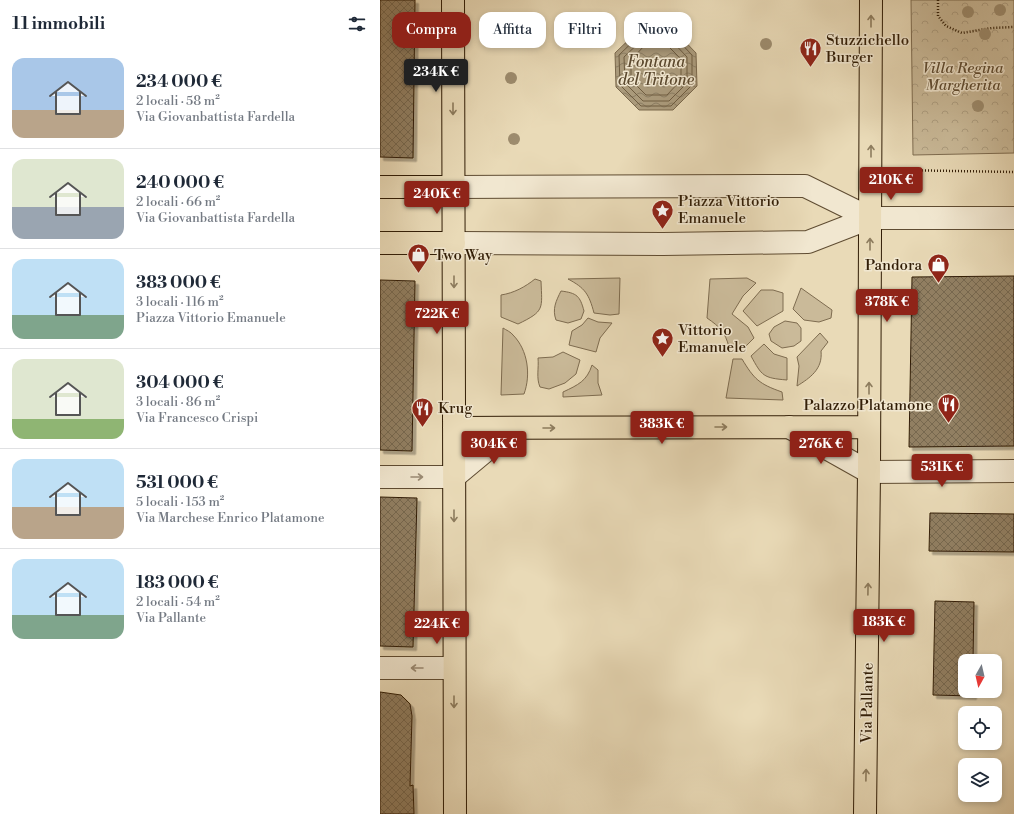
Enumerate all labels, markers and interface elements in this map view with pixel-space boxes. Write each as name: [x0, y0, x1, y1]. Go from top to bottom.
chip: Compra: [392, 12, 471, 48]
chip: Affitta: [479, 12, 546, 48]
chip: Filtri: [554, 12, 616, 48]
chip: Nuovo: [624, 12, 692, 48]
text: 11 immobili: [12, 13, 105, 35]
icon: filters: [346, 13, 368, 35]
one-way arrow: [867, 15, 875, 28]
place label: Stuzzichello Burger: [825, 31, 909, 67]
restaurant icon: Stuzzichello Burger: [798, 36, 824, 69]
water label: Fontana del Tritone: [618, 52, 695, 90]
pin: 234K €: [403, 59, 469, 93]
park label: Villa Regina Margherita: [923, 59, 1004, 95]
text: 234K €: [413, 64, 459, 80]
text: 234 000 €: [136, 71, 222, 93]
icon: home: [44, 74, 92, 122]
text: 2 locali · 58 m²: [136, 93, 220, 109]
one-way arrow: [449, 102, 457, 115]
text: Via Giovanbattista Fardella: [136, 109, 295, 125]
one-way arrow: [867, 145, 874, 158]
pin: 210K €: [858, 167, 924, 201]
text: 240 000 €: [136, 172, 224, 194]
text: 210K €: [869, 172, 913, 188]
icon: home: [44, 175, 92, 223]
pin: 240K €: [404, 181, 470, 215]
text: 240K €: [413, 186, 461, 202]
place label: Piazza Vittorio Emanuele: [678, 192, 780, 228]
text: 2 locali · 66 m²: [136, 194, 220, 210]
place icon: Piazza Vittorio Emanuele: [649, 197, 675, 230]
text: Via Giovanbattista Fardella: [136, 210, 295, 226]
one-way arrow: [866, 238, 874, 251]
shop icon: Two Way: [405, 242, 431, 275]
place label: Two Way: [434, 246, 493, 265]
shop icon: Pandora: [925, 252, 951, 285]
place label: Pandora: [865, 256, 922, 275]
text: 383 000 €: [136, 272, 221, 294]
icon: home: [44, 275, 92, 323]
one-way arrow: [450, 275, 458, 288]
pin: 378K €: [854, 289, 920, 323]
text: 3 locali · 116 m²: [136, 294, 223, 310]
text: 378K €: [865, 294, 909, 310]
pin: 722K €: [404, 301, 470, 335]
text: 722K €: [415, 306, 459, 322]
text: Piazza Vittorio Emanuele: [136, 310, 286, 326]
place label: Vittorio Emanuele: [677, 321, 746, 357]
place icon: Vittorio Emanuele: [650, 326, 676, 359]
text: 304 000 €: [136, 372, 224, 394]
icon: home: [44, 375, 92, 423]
one-way arrow: [865, 382, 873, 395]
restaurant icon: Palazzo Platamone: [935, 392, 961, 425]
text: 3 locali · 86 m²: [136, 394, 220, 410]
restaurant icon: Krug: [410, 395, 436, 428]
place label: Palazzo Platamone: [803, 396, 932, 415]
place label: Krug: [438, 399, 472, 418]
text: Via Francesco Crispi: [136, 410, 258, 426]
pin: 383K €: [629, 411, 695, 445]
text: 383K €: [639, 416, 685, 432]
one-way arrow: [542, 424, 555, 432]
one-way arrow: [714, 424, 727, 431]
pin: 304K €: [461, 431, 527, 465]
pin: 276K €: [788, 431, 854, 465]
text: 304K €: [470, 436, 518, 452]
text: 276K €: [799, 436, 843, 452]
pin: 531K €: [909, 454, 975, 488]
text: 531K €: [921, 459, 963, 475]
text: 531 000 €: [136, 472, 218, 494]
one-way arrow: [410, 473, 423, 481]
icon: home: [44, 475, 92, 523]
text: 5 locali · 153 m²: [136, 494, 224, 510]
one-way arrow: [450, 509, 458, 522]
text: Via Marchese Enrico Platamone: [136, 510, 325, 526]
text: 183 000 €: [136, 572, 219, 594]
icon: home: [44, 575, 92, 623]
one-way arrow: [864, 583, 872, 596]
text: 2 locali · 54 m²: [136, 594, 220, 610]
pin: 183K €: [851, 609, 917, 643]
text: Via Pallante: [136, 610, 206, 626]
pin: 224K €: [404, 611, 470, 645]
text: 183K €: [862, 614, 906, 630]
text: 224K €: [414, 616, 460, 632]
north arrow: [958, 654, 1002, 698]
map controls: [958, 654, 1002, 802]
street label: Via Pallante: [857, 662, 878, 745]
one-way arrow: [411, 664, 424, 672]
one-way arrow: [450, 695, 458, 708]
button: locate: [958, 706, 1002, 750]
button: layers: [958, 758, 1002, 802]
one-way arrow: [862, 769, 870, 782]

